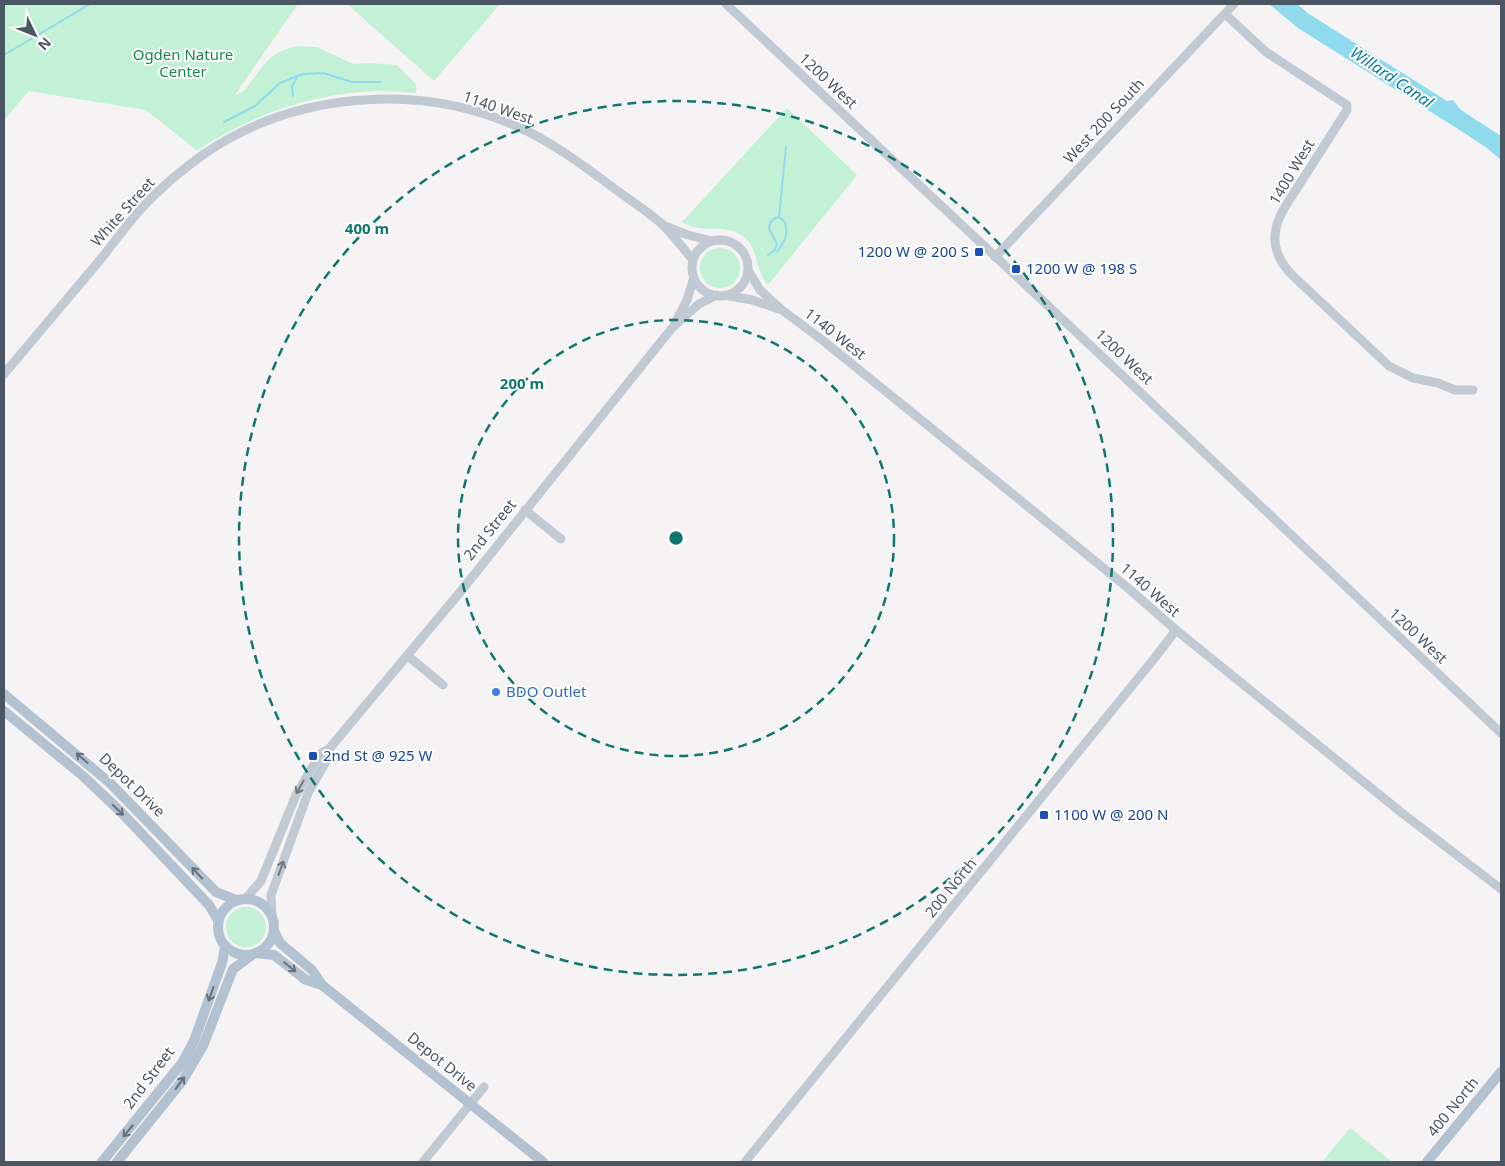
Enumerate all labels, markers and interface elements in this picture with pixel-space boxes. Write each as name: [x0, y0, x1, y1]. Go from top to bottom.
north arrow: [10, 10, 60, 60]
text: N: [34, 34, 56, 55]
water label: Willard Canal: [1346, 41, 1438, 113]
park label: Ogden Nature Center: [133, 44, 233, 81]
street label: 1200 West: [795, 48, 863, 113]
street label: West 200 South: [1059, 73, 1148, 167]
street label: 1140 West: [461, 86, 537, 129]
street label: 1400 West: [1264, 135, 1319, 208]
street label: White Street: [86, 172, 159, 250]
text: 400 m: [345, 218, 389, 238]
place label: 1200 W @ 200 S: [858, 241, 969, 261]
marker: 1200 W @ 200 S: [973, 246, 985, 258]
place label: 1200 W @ 198 S: [1026, 258, 1137, 278]
marker: 1200 W @ 198 S: [1010, 263, 1022, 275]
street label: 1140 West: [801, 303, 871, 364]
street label: 1200 West: [1091, 324, 1159, 389]
text: 200 m: [500, 373, 544, 393]
street label: 2nd Street: [459, 494, 520, 564]
centre of rings: [667, 529, 685, 547]
street label: 1140 West: [1117, 558, 1185, 621]
street label: 1200 West: [1385, 603, 1453, 668]
place label: BDO Outlet: [506, 681, 587, 701]
marker: BDO Outlet: [490, 686, 502, 698]
place label: 2nd St @ 925 W: [323, 745, 433, 765]
street label: Depot Drive: [95, 748, 170, 821]
marker: 2nd St @ 925 W: [307, 750, 319, 762]
one-way arrow: [75, 752, 88, 764]
one-way arrow: [295, 779, 305, 793]
one-way arrow: [112, 804, 125, 816]
place label: 1100 W @ 200 N: [1054, 804, 1169, 824]
marker: 1100 W @ 200 N: [1038, 809, 1050, 821]
street label: 200 North: [920, 853, 980, 921]
one-way arrow: [277, 861, 286, 877]
one-way arrow: [191, 866, 203, 879]
one-way arrow: [283, 961, 296, 972]
one-way arrow: [206, 986, 215, 1001]
street label: Depot Drive: [404, 1027, 482, 1095]
street label: 2nd Street: [118, 1042, 178, 1113]
street label: 400 North: [1422, 1072, 1482, 1140]
one-way arrow: [175, 1076, 185, 1090]
one-way arrow: [122, 1124, 133, 1137]

